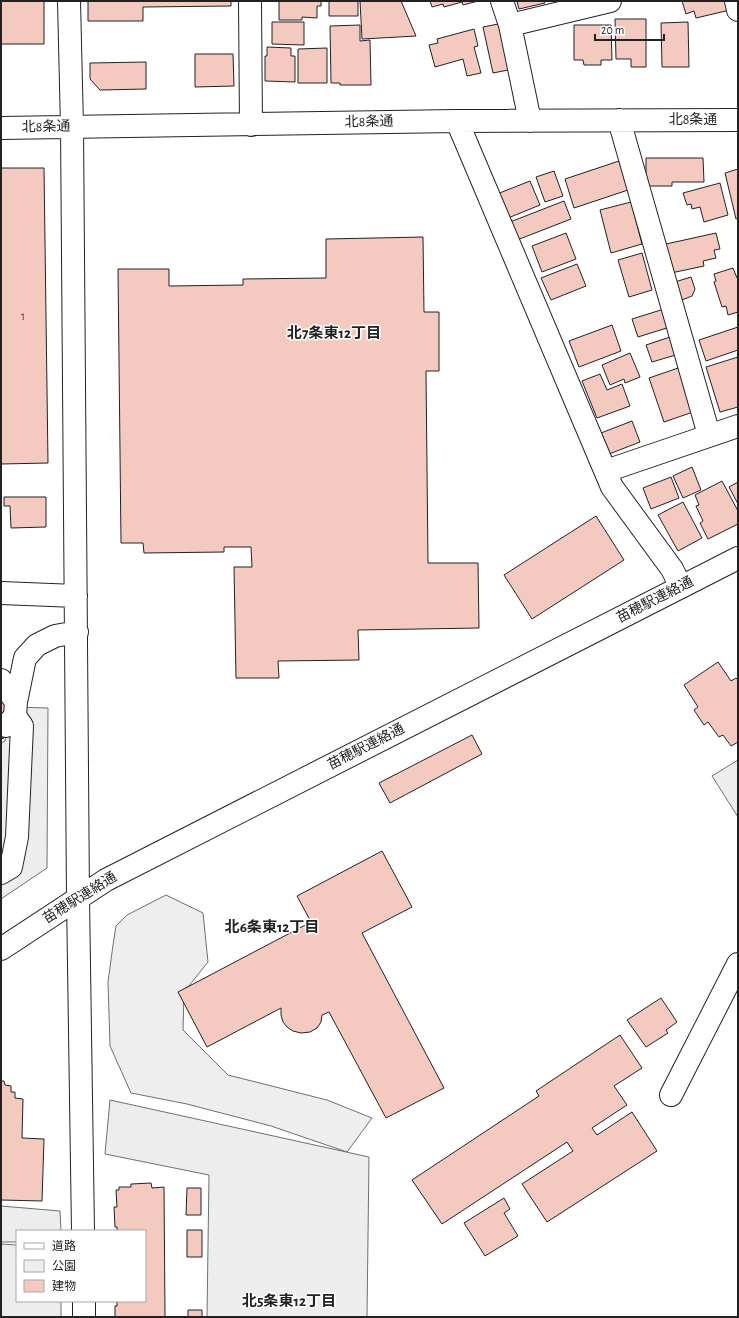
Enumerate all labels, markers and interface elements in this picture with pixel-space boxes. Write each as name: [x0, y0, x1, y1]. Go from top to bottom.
scale bar: [595, 16, 664, 42]
text: 20 m: [601, 24, 624, 36]
street label: 北8条通: [669, 111, 717, 127]
street label: 北8条通: [345, 113, 393, 129]
street label: 北8条通: [22, 118, 70, 134]
house number: 1: [21, 310, 25, 322]
district label: 北7条東12丁目: [287, 325, 381, 341]
street label: 苗穂駅連絡通: [614, 574, 696, 625]
street label: 苗穂駅連絡通: [325, 721, 407, 772]
street label: 苗穂駅連絡通: [40, 869, 119, 926]
district label: 北6条東12丁目: [225, 919, 319, 935]
legend: [16, 1230, 146, 1302]
text: 道路: [52, 1239, 76, 1252]
text: 公園: [52, 1260, 76, 1272]
text: 建物: [52, 1279, 76, 1292]
district label: 北5条東12丁目: [242, 1293, 336, 1309]

